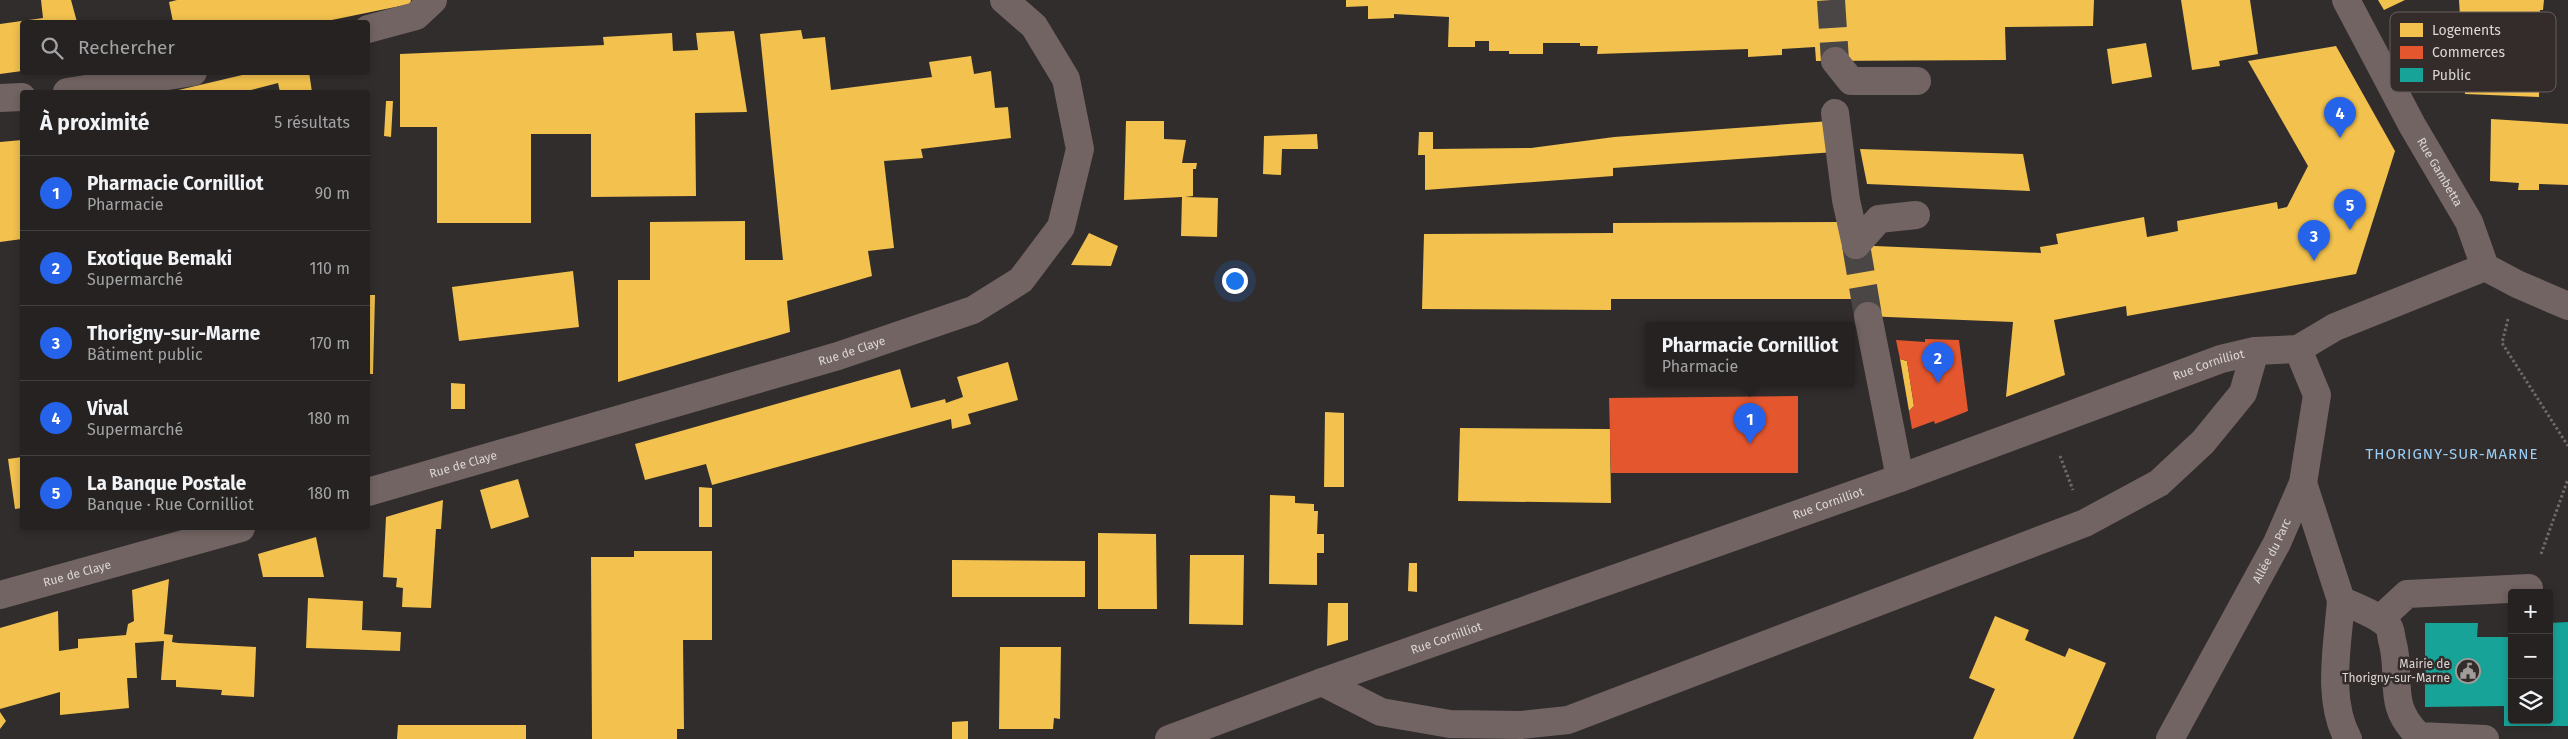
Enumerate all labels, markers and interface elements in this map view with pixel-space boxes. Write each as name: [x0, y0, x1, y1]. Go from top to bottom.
legend: [2390, 12, 2556, 92]
search box: [20, 20, 370, 75]
text: Logements: [2432, 22, 2501, 39]
icon: search: [38, 34, 66, 62]
text: Rechercher: [78, 36, 175, 59]
text: Commerces: [2432, 44, 2505, 61]
text: Public: [2432, 67, 2471, 84]
pin: 4: [2324, 97, 2356, 138]
text: À proximité: [40, 110, 149, 136]
text: 5 résultats: [274, 113, 350, 132]
street label: Rue Gambetta: [2414, 135, 2465, 209]
text: Pharmacie Cornilliot: [87, 172, 264, 195]
text: 1: [52, 184, 60, 203]
text: 90 m: [315, 184, 350, 203]
pin: 5: [2334, 189, 2366, 230]
text: Pharmacie: [87, 195, 164, 214]
pin: 3: [2298, 220, 2330, 261]
text: Exotique Bemaki: [87, 247, 232, 270]
text: 2: [52, 259, 60, 278]
text: 110 m: [309, 259, 350, 278]
your location: [1222, 268, 1248, 294]
text: Supermarché: [87, 270, 183, 289]
text: Thorigny-sur-Marne: [87, 322, 260, 345]
popup: [1645, 322, 1855, 387]
street label: Rue de Claye: [817, 333, 887, 368]
text: 3: [52, 334, 60, 353]
text: 170 m: [309, 334, 350, 353]
text: Pharmacie Cornilliot: [1662, 334, 1838, 357]
pin: 2: [1922, 342, 1954, 383]
text: Bâtiment public: [87, 345, 203, 364]
street label: Rue Cornilliot: [2171, 347, 2246, 383]
text: Pharmacie: [1662, 357, 1738, 376]
text: Vival: [87, 397, 128, 420]
pin: 1: [1734, 403, 1766, 444]
text: 4: [51, 409, 61, 428]
text: 180 m: [307, 409, 350, 428]
text: Supermarché: [87, 420, 183, 439]
district label: THORIGNY-SUR-MARNE: [2366, 445, 2538, 463]
street label: Rue de Claye: [428, 448, 499, 481]
text: La Banque Postale: [87, 472, 246, 495]
text: 5: [52, 484, 60, 503]
text: 180 m: [307, 484, 350, 503]
street label: Rue Cornilliot: [1791, 484, 1866, 522]
text: Banque · Rue Cornilliot: [87, 495, 254, 514]
street label: Allée du Parc: [2250, 516, 2294, 585]
street label: Rue de Claye: [42, 557, 113, 590]
map controls: [2508, 589, 2553, 724]
button: +: [2508, 589, 2553, 634]
street label: Rue Cornilliot: [1409, 619, 1484, 657]
button: −: [2508, 634, 2553, 679]
place label: Mairie de Thorigny-sur-Marne: [2342, 657, 2450, 685]
public building icon: Mairie de Thorigny-sur-Marne: [2455, 658, 2481, 684]
button: layers: [2508, 679, 2553, 724]

